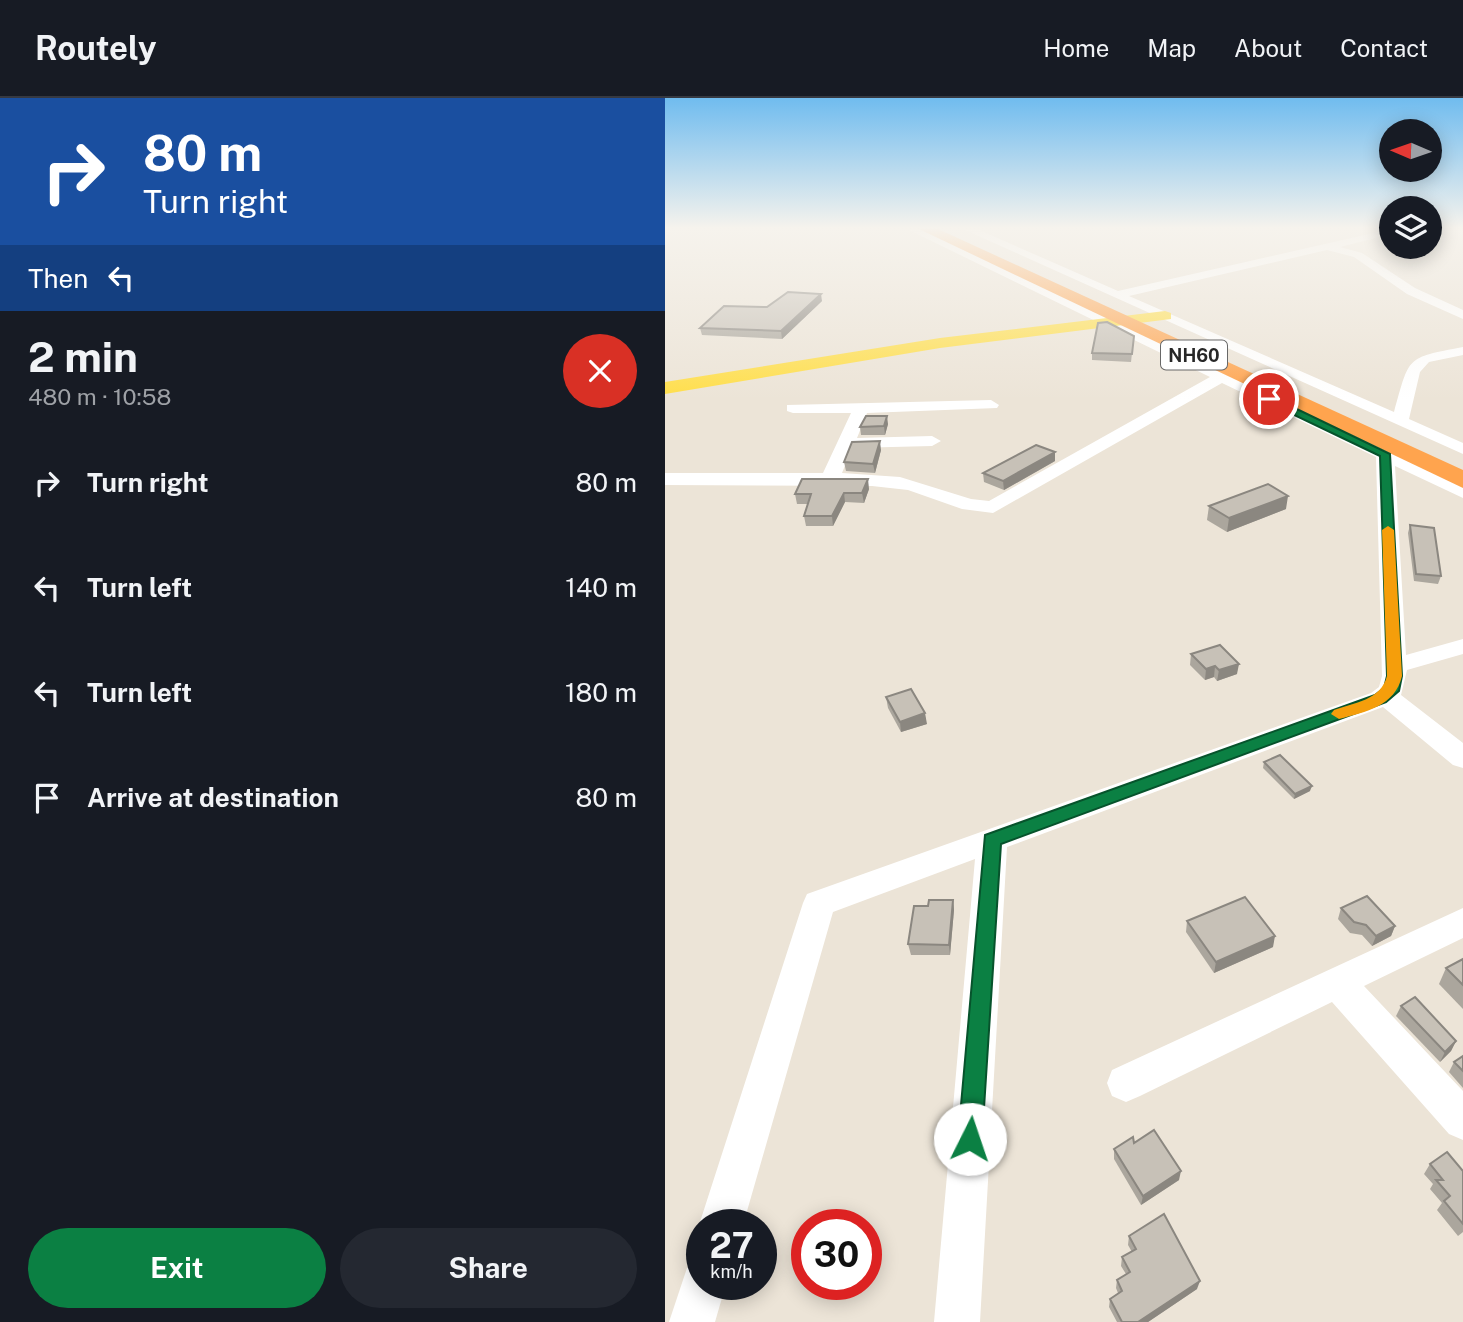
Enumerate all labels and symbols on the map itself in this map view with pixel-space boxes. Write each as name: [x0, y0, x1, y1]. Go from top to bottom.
north arrow: [1379, 119, 1442, 182]
road number: NH60: [1161, 341, 1227, 370]
pin: [1239, 369, 1299, 429]
position arrow: [933, 1102, 1007, 1176]
speed limit sign: 30: [791, 1209, 882, 1300]

